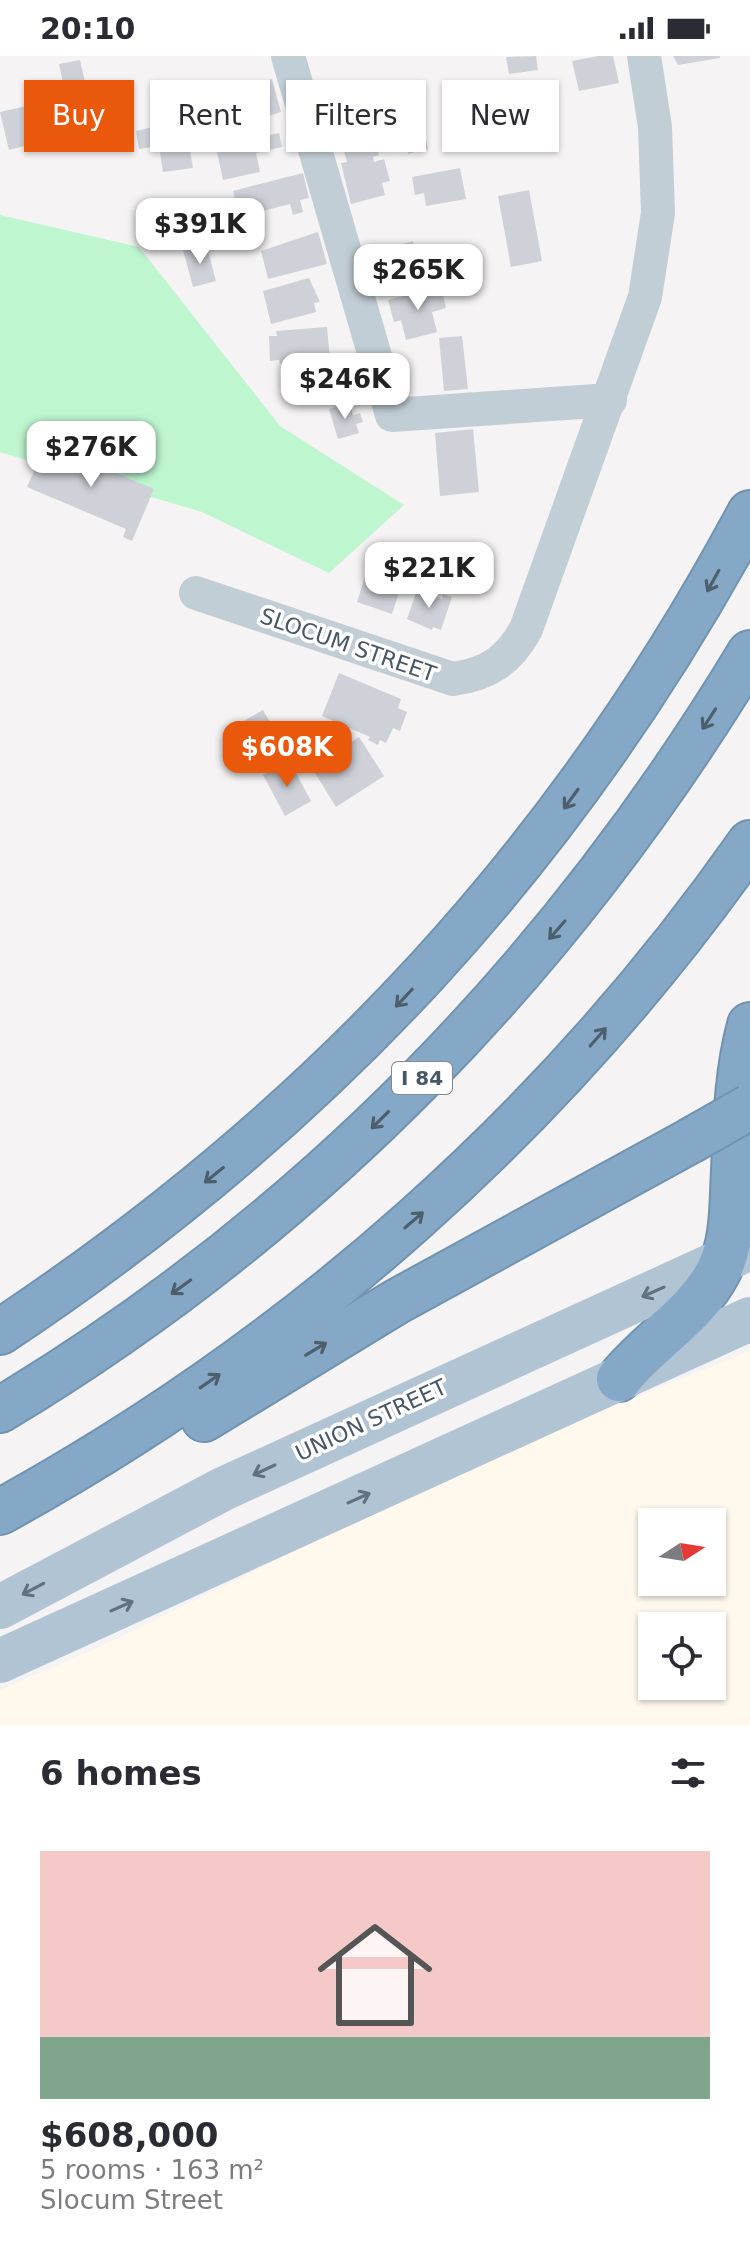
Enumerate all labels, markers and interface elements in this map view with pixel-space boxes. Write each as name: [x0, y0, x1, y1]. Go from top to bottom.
text: 20:10: [40, 11, 136, 46]
chip: Buy: [24, 80, 134, 152]
chip: Rent: [150, 80, 270, 152]
chip: Filters: [286, 80, 426, 152]
chip: New: [442, 80, 559, 152]
pin: $391K: [144, 198, 256, 266]
text: $391K: [154, 209, 246, 239]
pin: $265K: [362, 244, 474, 312]
text: $265K: [372, 255, 464, 285]
pin: $246K: [289, 353, 401, 421]
text: $246K: [299, 364, 391, 394]
pin: $276K: [35, 421, 147, 489]
text: $276K: [45, 432, 137, 462]
pin: $221K: [373, 542, 485, 610]
text: $221K: [383, 553, 475, 583]
one-way arrow: [705, 569, 721, 592]
street label: SLOCUM STREET: [257, 603, 440, 687]
one-way arrow: [701, 707, 717, 730]
pin: $608K: [231, 721, 343, 789]
text: $608K: [241, 732, 333, 762]
one-way arrow: [563, 787, 579, 809]
one-way arrow: [548, 919, 566, 939]
one-way arrow: [395, 988, 414, 1008]
one-way arrow: [588, 1027, 606, 1047]
road number: I 84: [392, 1062, 452, 1094]
one-way arrow: [371, 1110, 390, 1129]
one-way arrow: [204, 1166, 225, 1184]
one-way arrow: [403, 1211, 423, 1229]
one-way arrow: [171, 1279, 193, 1296]
one-way arrow: [642, 1285, 666, 1300]
one-way arrow: [304, 1341, 327, 1357]
one-way arrow: [198, 1373, 220, 1389]
street label: UNION STREET: [292, 1374, 451, 1466]
one-way arrow: [252, 1463, 276, 1478]
one-way arrow: [346, 1490, 370, 1505]
north arrow: [638, 1508, 726, 1596]
map controls: [638, 1508, 726, 1700]
one-way arrow: [22, 1582, 46, 1598]
one-way arrow: [110, 1598, 134, 1613]
button: locate: [638, 1612, 726, 1700]
icon: filters: [666, 1751, 710, 1795]
text: 6 homes: [40, 1753, 202, 1793]
icon: home: [303, 1903, 447, 2047]
text: $608,000: [40, 2115, 219, 2155]
text: 5 rooms · 163 m²: [40, 2155, 264, 2185]
text: Slocum Street: [40, 2185, 223, 2215]

